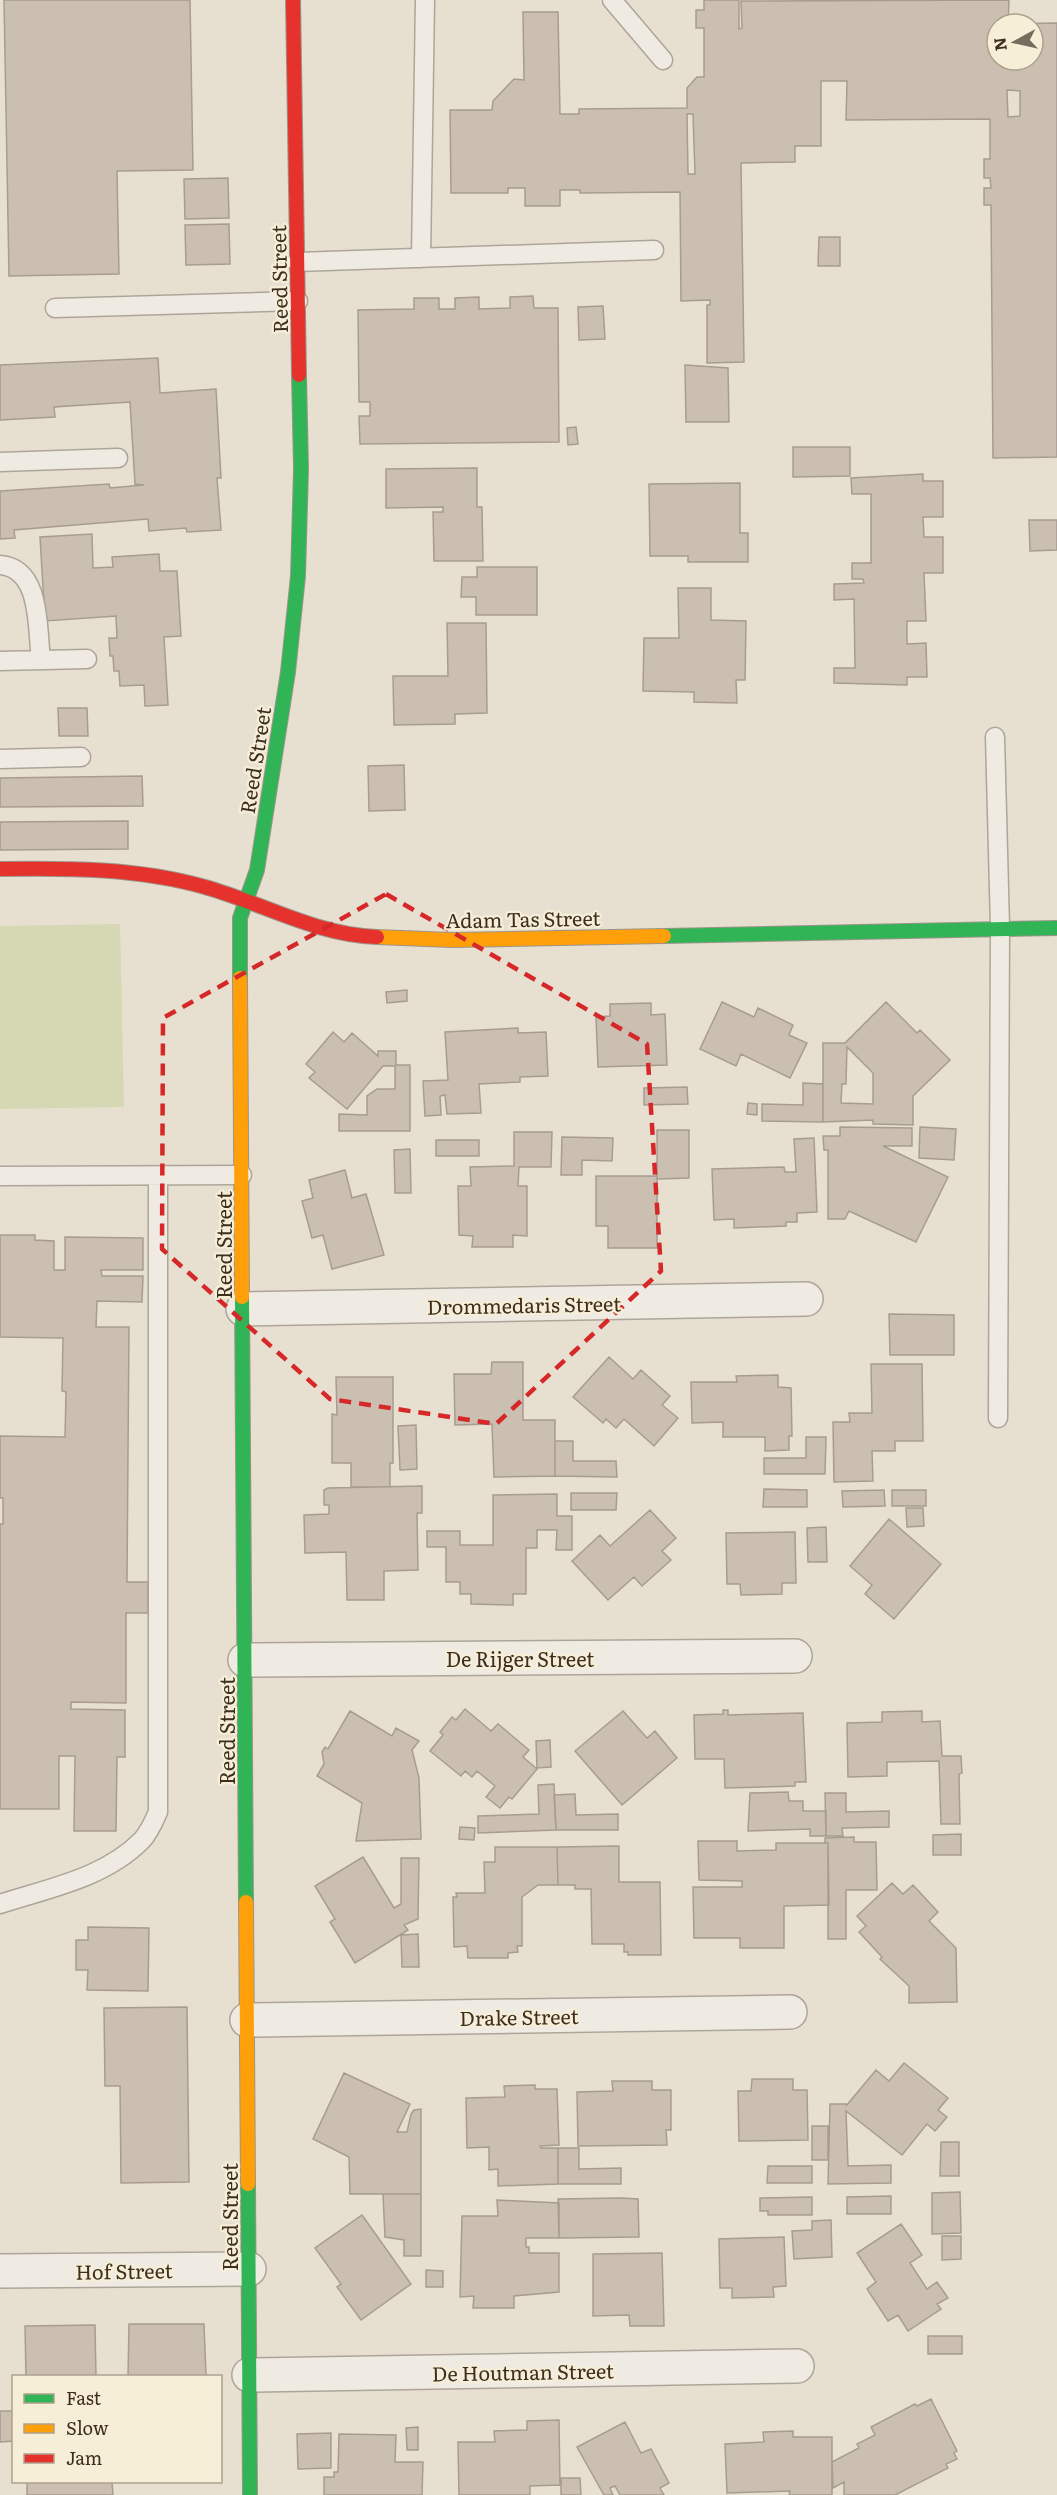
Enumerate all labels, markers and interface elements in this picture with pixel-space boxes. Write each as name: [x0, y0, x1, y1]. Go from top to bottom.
north arrow: [985, 12, 1045, 72]
text: N: [986, 36, 1012, 53]
street label: Reed Street: [262, 225, 294, 333]
street label: Reed Street: [231, 704, 277, 816]
street label: Adam Tas Street: [445, 902, 601, 934]
street label: Reed Street: [208, 1191, 238, 1299]
street label: Drommedaris Street: [427, 1287, 621, 1321]
street label: De Rijger Street: [446, 1643, 594, 1673]
street label: Reed Street: [211, 1677, 241, 1785]
street label: Drake Street: [459, 2000, 579, 2032]
street label: Reed Street: [214, 2163, 244, 2271]
street label: Hof Street: [75, 2254, 173, 2286]
street label: De Houtman Street: [432, 2354, 614, 2388]
legend: [12, 2375, 222, 2483]
text: Fast: [66, 2384, 102, 2411]
text: Slow: [66, 2414, 109, 2441]
text: Jam: [66, 2444, 102, 2471]

